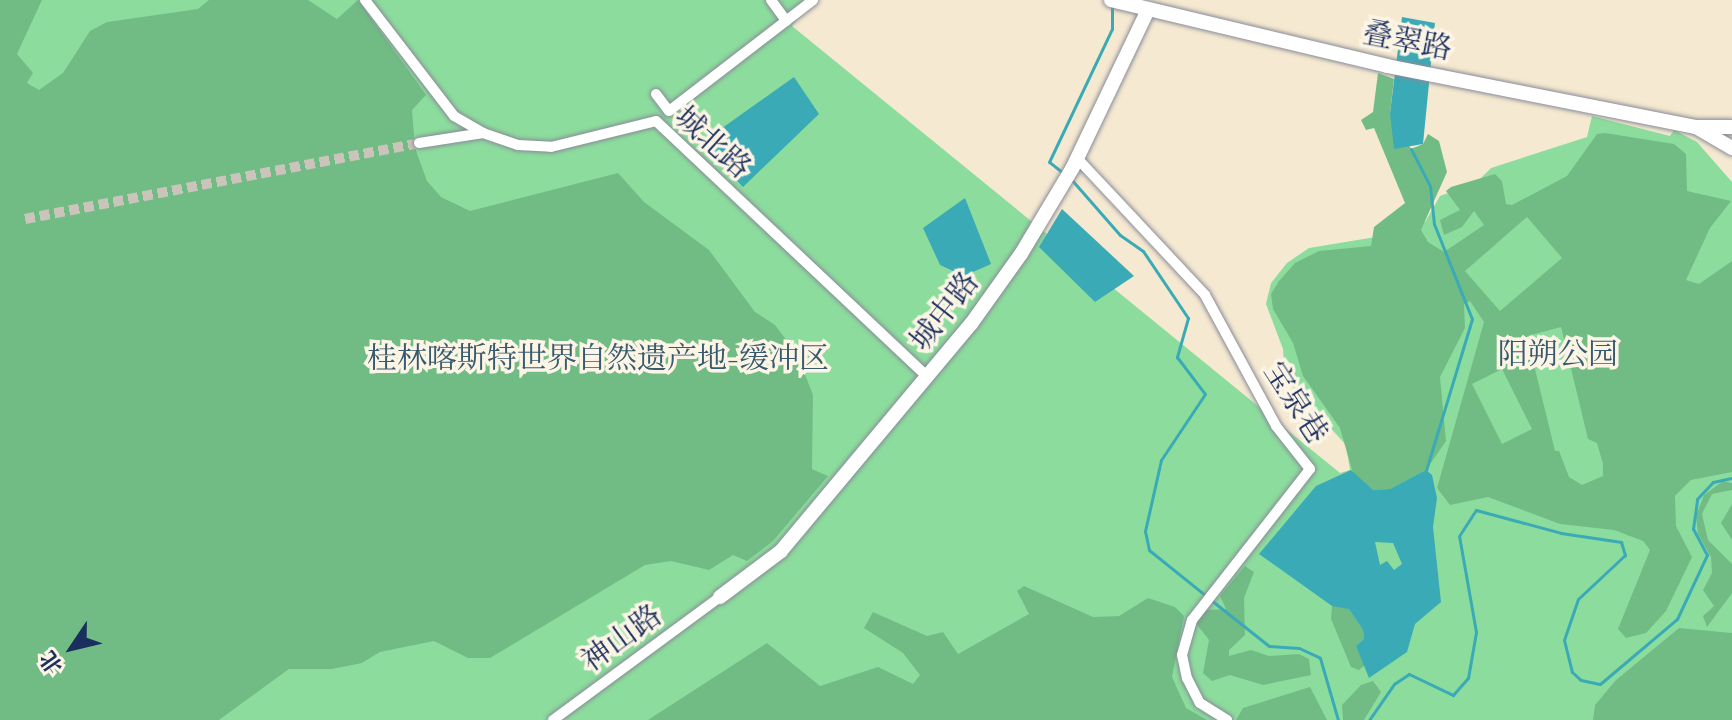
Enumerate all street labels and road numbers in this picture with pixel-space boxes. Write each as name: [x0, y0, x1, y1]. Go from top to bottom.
street label: 叠翠路: [1359, 16, 1455, 68]
street label: 城北路: [667, 100, 757, 186]
street label: 城中路: [903, 265, 987, 359]
street label: 宝泉巷: [1255, 355, 1335, 451]
street label: 神山路: [575, 598, 669, 680]

